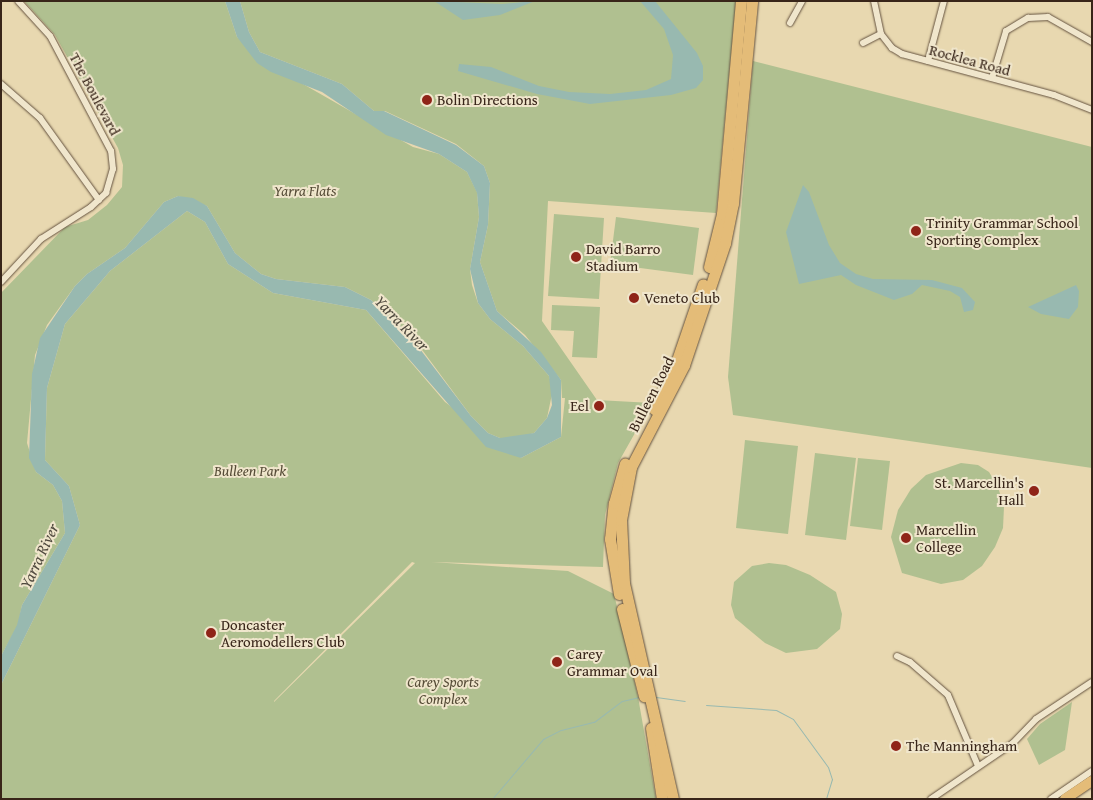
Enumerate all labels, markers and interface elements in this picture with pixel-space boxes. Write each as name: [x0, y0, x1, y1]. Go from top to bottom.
street label: Rocklea Road: [927, 41, 1013, 79]
street label: The Boulevard: [66, 50, 124, 138]
place label: Bolin Directions: [437, 91, 538, 109]
marker: Bolin Directions: [421, 94, 433, 106]
park label: Yarra Flats: [274, 182, 336, 200]
place label: Trinity Grammar School Sporting Complex: [926, 213, 1078, 248]
marker: Trinity Grammar School Sporting Complex: [910, 225, 922, 237]
place label: David Barro Stadium: [586, 239, 660, 274]
marker: David Barro Stadium: [570, 251, 582, 263]
place label: Veneto Club: [644, 289, 720, 307]
water label: Yarra River: [371, 291, 433, 355]
marker: Veneto Club: [628, 292, 640, 304]
street label: Bulleen Road: [624, 353, 678, 435]
place label: Eel: [570, 397, 589, 415]
marker: Eel: [593, 400, 605, 412]
park label: Bulleen Park: [214, 462, 286, 480]
place label: St. Marcellin's Hall: [935, 473, 1024, 508]
marker: St. Marcellin's Hall: [1028, 485, 1040, 497]
water label: Yarra River: [16, 520, 62, 592]
place label: Marcellin College: [916, 520, 976, 555]
marker: Marcellin College: [900, 532, 912, 544]
place label: Doncaster Aeromodellers Club: [221, 615, 345, 650]
marker: Doncaster Aeromodellers Club: [205, 627, 217, 639]
place label: Carey Grammar Oval: [567, 644, 658, 679]
marker: Carey Grammar Oval: [551, 656, 563, 668]
park label: Carey Sports Complex: [407, 672, 479, 707]
place label: The Manningham: [906, 737, 1017, 755]
marker: The Manningham: [890, 740, 902, 752]

